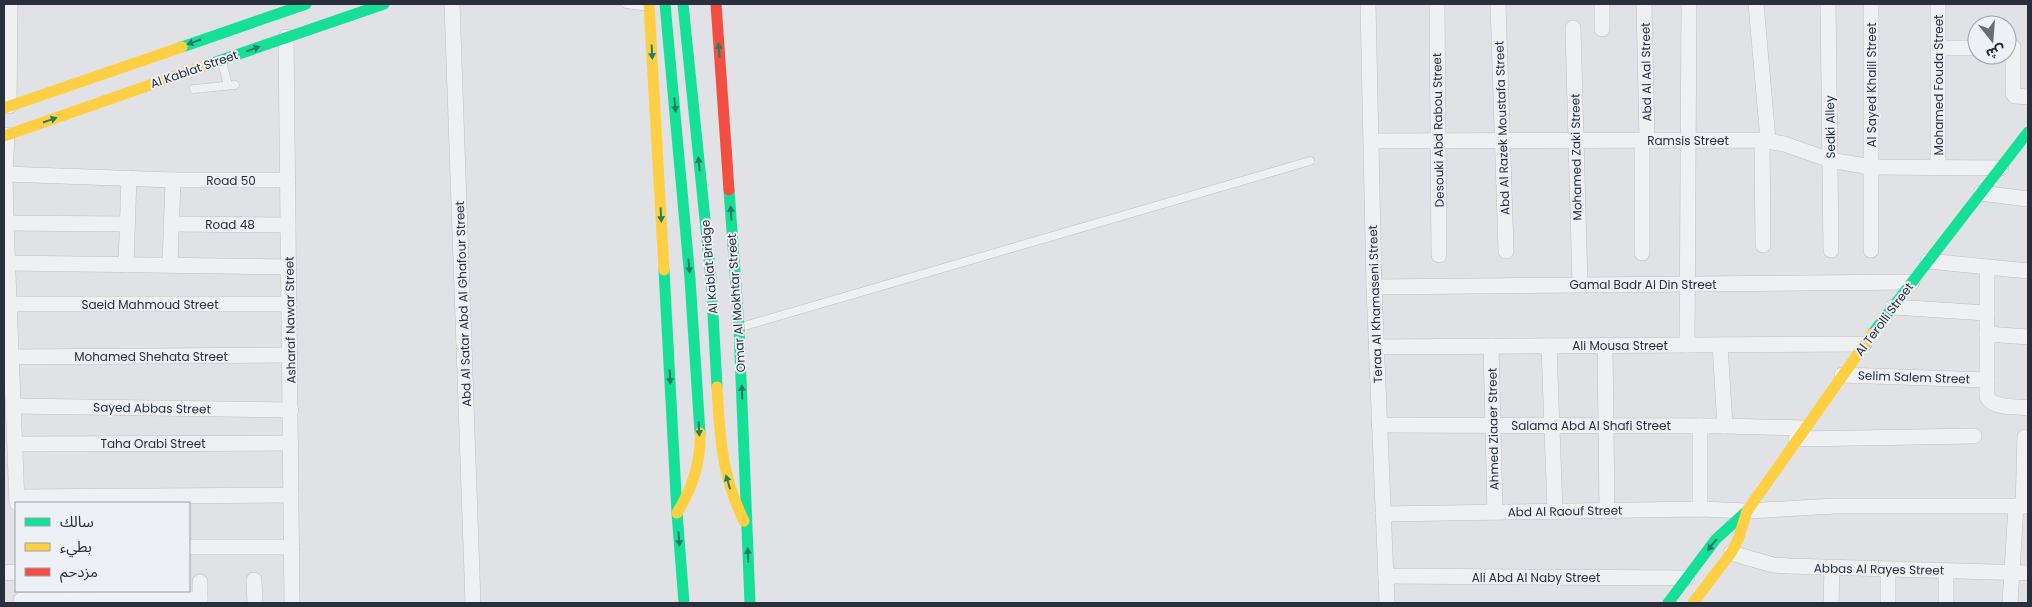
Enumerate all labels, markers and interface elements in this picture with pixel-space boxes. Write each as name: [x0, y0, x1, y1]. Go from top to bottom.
street label: Mohamed Fouda Street: [1930, 15, 1947, 155]
north arrow: [1967, 15, 2017, 65]
street label: Abd Al Aal Street: [1637, 22, 1655, 122]
street label: Al Sayed Khalil Street: [1863, 22, 1880, 148]
one-way arrow: [186, 38, 201, 46]
text: ش: [1984, 40, 2008, 65]
street label: Abd Al Razek Moustafa Street: [1490, 41, 1514, 215]
one-way arrow: [715, 42, 723, 58]
one-way arrow: [246, 45, 261, 53]
one-way arrow: [648, 45, 656, 61]
street label: Al Kablat Street: [148, 46, 240, 92]
street label: Desouki Abd Rabou Street: [1428, 53, 1448, 207]
street label: Mohamed Zaki Street: [1566, 93, 1586, 221]
street label: Sedki Alley: [1821, 95, 1839, 159]
one-way arrow: [671, 97, 679, 113]
one-way arrow: [43, 116, 58, 124]
street label: Ramsis Street: [1647, 132, 1729, 149]
one-way arrow: [695, 156, 703, 172]
street label: Road 50: [206, 172, 256, 189]
street label: Abd Al Satar Abd Al Ghafour Street: [451, 201, 475, 407]
one-way arrow: [726, 204, 734, 220]
one-way arrow: [657, 207, 665, 223]
street label: Road 48: [205, 216, 255, 233]
street label: Al Kablat Bridge: [696, 219, 722, 315]
street label: Teraa Al Khamaseni Street: [1364, 225, 1386, 383]
street label: Omar Al Mokhtar Street: [723, 233, 749, 373]
street label: Asharaf Nawar Street: [280, 256, 300, 384]
one-way arrow: [685, 259, 693, 275]
street label: Gamal Badr Al Din Street: [1569, 276, 1717, 293]
street label: Al Terolli Street: [1851, 279, 1917, 359]
street label: Saeid Mahmoud Street: [81, 296, 219, 313]
street label: Ali Mousa Street: [1572, 337, 1668, 354]
street label: Mohamed Shehata Street: [74, 348, 228, 365]
street label: Ahmed Ziaaer Street: [1483, 367, 1503, 491]
street label: Selim Salem Street: [1858, 367, 1970, 387]
one-way arrow: [666, 369, 674, 385]
one-way arrow: [737, 384, 745, 400]
street label: Sayed Abbas Street: [93, 398, 211, 418]
street label: Salama Abd Al Shafi Street: [1511, 417, 1671, 434]
one-way arrow: [695, 421, 703, 437]
street label: Taha Orabi Street: [100, 435, 206, 452]
one-way arrow: [723, 475, 731, 490]
street label: Abd Al Raouf Street: [1507, 501, 1623, 521]
legend: [15, 502, 190, 592]
text: سالك: [60, 511, 94, 532]
one-way arrow: [675, 531, 683, 547]
text: بطيء: [60, 536, 92, 558]
one-way arrow: [1707, 538, 1718, 551]
one-way arrow: [744, 546, 752, 562]
street label: Abbas Al Rayes Street: [1814, 559, 1944, 579]
text: مزدحم: [60, 561, 98, 583]
street label: Ali Abd Al Naby Street: [1472, 569, 1600, 586]

